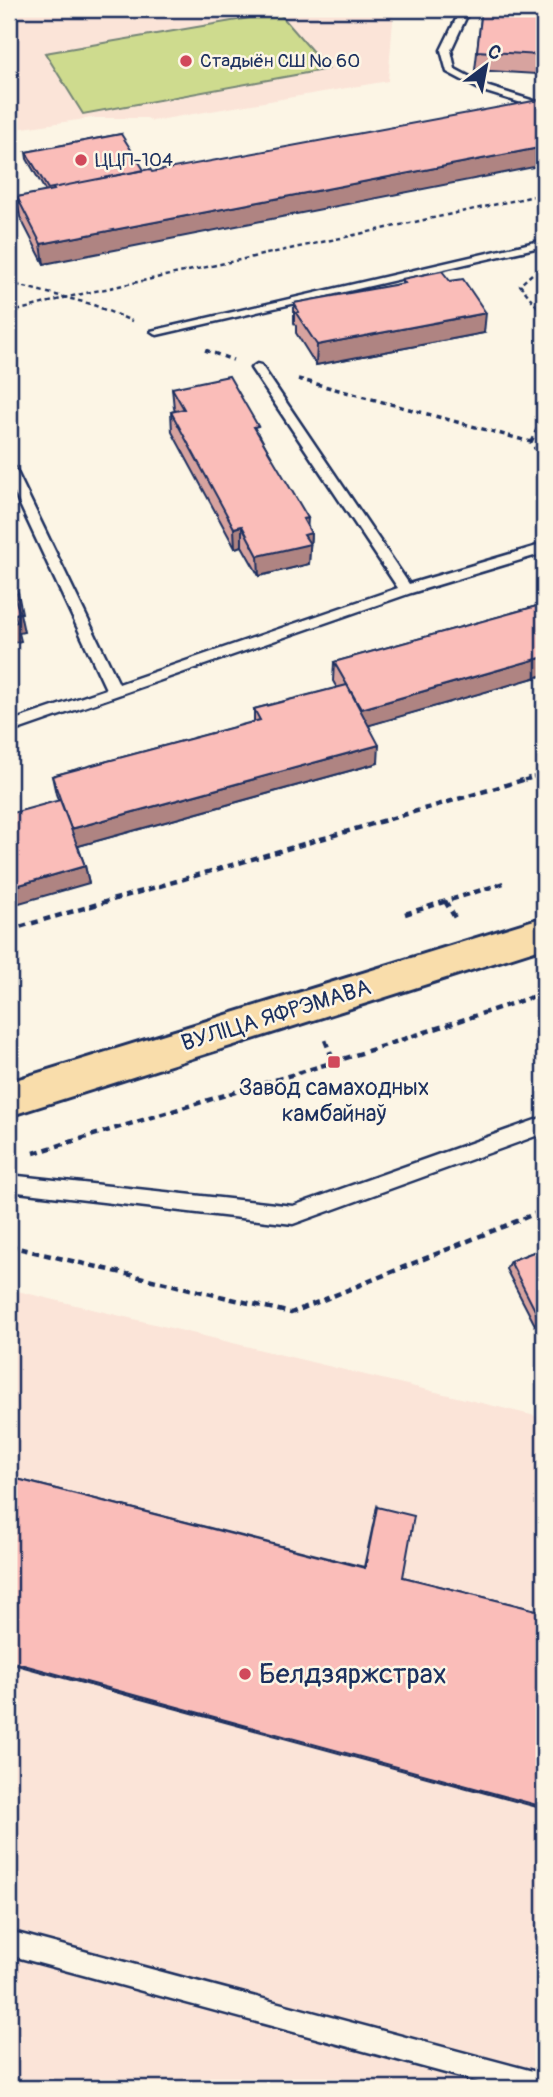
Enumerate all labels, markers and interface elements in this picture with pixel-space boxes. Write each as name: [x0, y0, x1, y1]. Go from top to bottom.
north arrow: [452, 32, 522, 102]
text: С: [483, 39, 506, 66]
place label: Стадыён СШ № 60: [200, 49, 360, 73]
marker: Стадыён СШ № 60: [178, 53, 194, 69]
place label: ЦЦП-104: [95, 148, 173, 172]
marker: ЦЦП-104: [73, 152, 89, 168]
street label: ВУЛІЦА ЯФРЭМАВА: [178, 972, 374, 1058]
marker: Завод самаходных камбайнаў: [326, 1054, 342, 1070]
place label: Завод самаходных камбайнаў: [239, 1073, 429, 1128]
place label: Белдзяржстрах: [259, 1657, 447, 1692]
marker: Белдзяржстрах: [237, 1666, 253, 1682]

